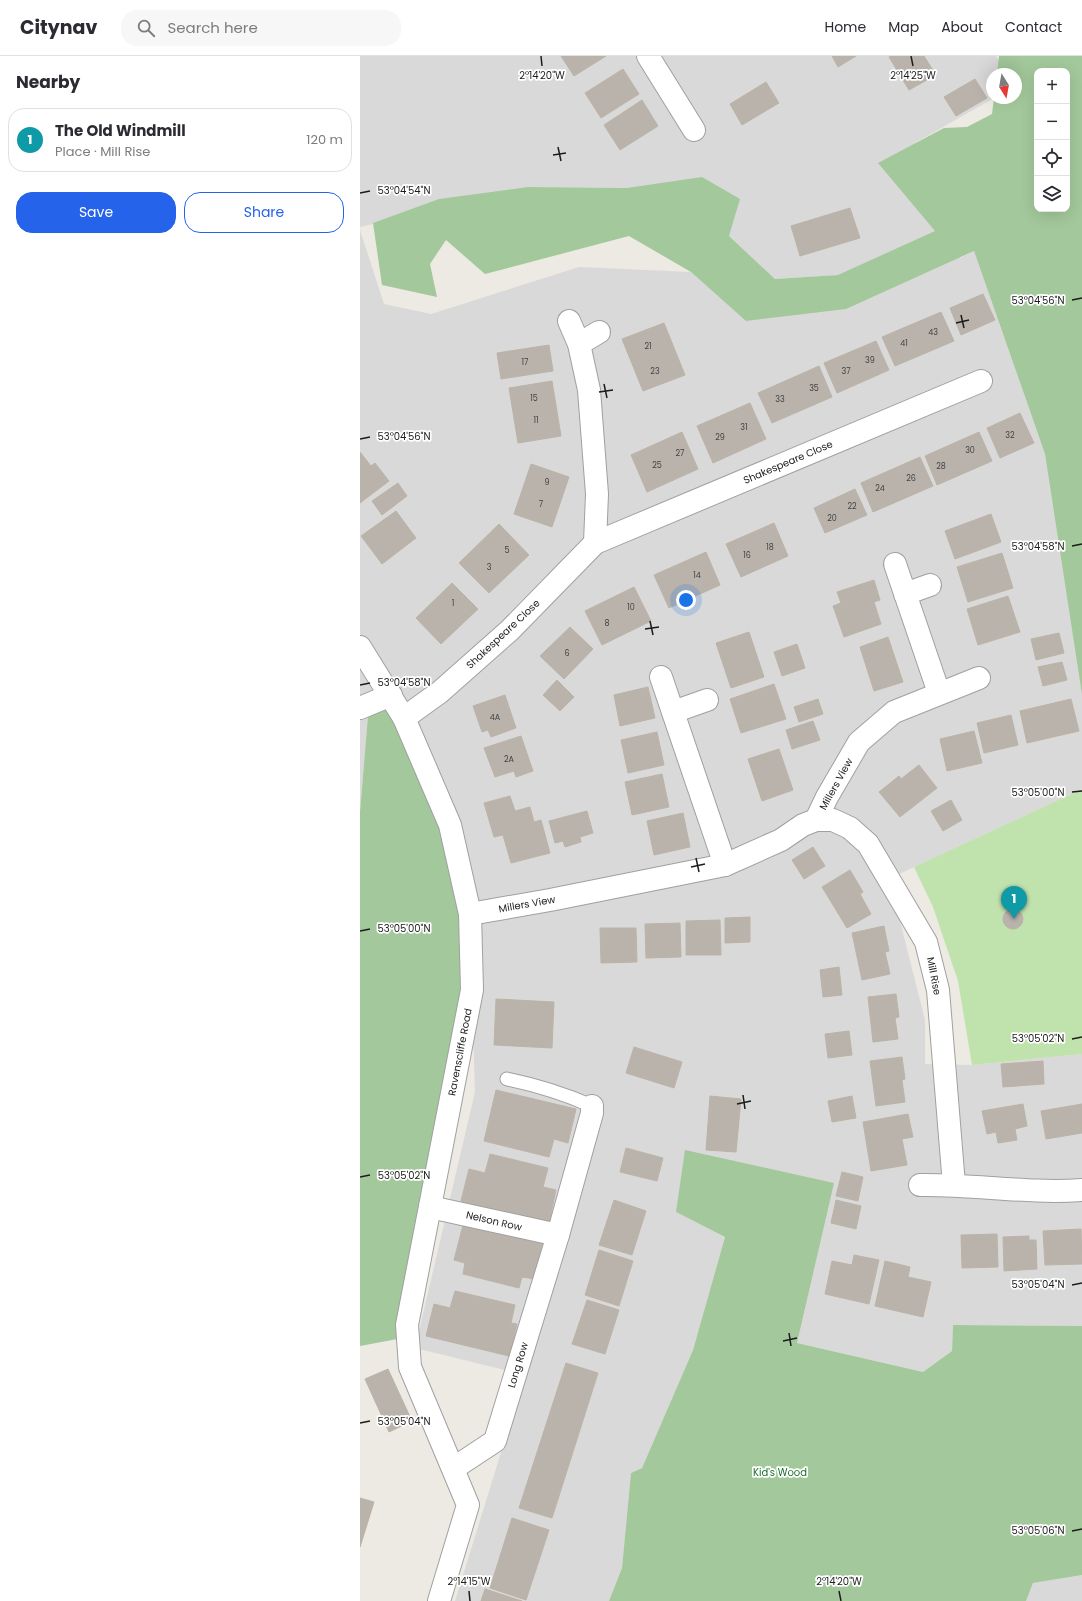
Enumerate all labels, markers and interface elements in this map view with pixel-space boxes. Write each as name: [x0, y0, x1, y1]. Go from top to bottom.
search box: [121, 10, 401, 46]
text: Citynav: [20, 14, 97, 41]
icon: search: [135, 17, 157, 39]
text: Search here: [167, 17, 258, 38]
text: Home: [824, 17, 866, 37]
text: Map: [888, 17, 919, 37]
text: About: [941, 17, 983, 37]
text: Contact: [1005, 17, 1062, 37]
text: 2°14'20"W: [519, 68, 565, 83]
text: 2°14'25"W: [890, 68, 936, 83]
north arrow: [986, 68, 1022, 104]
map controls: [1034, 68, 1070, 212]
button: +: [1034, 68, 1070, 104]
text: Nearby: [16, 70, 80, 94]
button: −: [1034, 104, 1070, 140]
text: The Old Windmill: [55, 120, 186, 141]
text: 1: [28, 130, 32, 149]
text: 120 m: [306, 130, 343, 149]
button: locate: [1034, 140, 1070, 176]
text: Place · Mill Rise: [55, 142, 150, 161]
button: layers: [1034, 176, 1070, 212]
text: 53°04'54"N: [378, 183, 430, 198]
button: Save: [16, 192, 176, 233]
button: Share: [184, 192, 344, 233]
text: 53°04'56"N: [1011, 293, 1065, 308]
house number: 43: [928, 327, 938, 338]
house number: 41: [900, 338, 908, 349]
house number: 21: [644, 341, 652, 352]
house number: 39: [865, 355, 875, 366]
house number: 17: [522, 357, 529, 368]
house number: 23: [650, 366, 660, 377]
house number: 37: [841, 366, 851, 377]
house number: 35: [809, 383, 819, 394]
house number: 15: [530, 393, 538, 404]
house number: 33: [775, 394, 785, 405]
house number: 11: [533, 415, 539, 426]
house number: 31: [740, 422, 748, 433]
text: 53°04'56"N: [377, 429, 431, 444]
house number: 32: [1005, 430, 1015, 441]
house number: 29: [715, 432, 725, 443]
street label: Shakespeare Close: [741, 436, 835, 488]
house number: 30: [965, 445, 975, 456]
house number: 27: [676, 448, 685, 459]
house number: 25: [652, 460, 662, 471]
house number: 28: [936, 461, 946, 472]
house number: 26: [906, 473, 916, 484]
house number: 9: [544, 477, 550, 488]
house number: 24: [875, 483, 885, 494]
house number: 7: [539, 499, 544, 510]
house number: 22: [847, 501, 857, 512]
house number: 20: [827, 513, 837, 524]
text: 53°04'58"N: [1012, 539, 1064, 554]
house number: 18: [766, 542, 774, 553]
house number: 5: [504, 545, 510, 556]
house number: 16: [743, 550, 751, 561]
house number: 3: [487, 562, 492, 573]
house number: 14: [693, 570, 701, 581]
your location: [676, 590, 696, 610]
street label: Shakespeare Close: [463, 596, 543, 672]
house number: 1: [452, 598, 454, 609]
house number: 10: [627, 602, 635, 613]
house number: 8: [604, 618, 610, 629]
house number: 6: [564, 648, 570, 659]
text: 53°04'58"N: [378, 675, 430, 690]
house number: 4A: [490, 712, 501, 723]
house number: 2A: [504, 754, 515, 765]
street label: Millers View: [816, 755, 857, 813]
text: 53°05'00"N: [1012, 785, 1064, 800]
pin: 1: [1001, 886, 1027, 919]
street label: Millers View: [497, 891, 557, 916]
text: 53°05'00"N: [378, 921, 430, 936]
street label: Mill Rise: [923, 956, 945, 996]
street label: Ravenscliffe Road: [444, 1007, 476, 1097]
text: 53°05'02"N: [1012, 1031, 1064, 1046]
text: 53°05'02"N: [378, 1168, 430, 1183]
street label: Nelson Row: [465, 1207, 524, 1235]
text: 53°05'04"N: [1012, 1277, 1064, 1292]
street label: Long Row: [504, 1339, 532, 1390]
text: 53°05'04"N: [378, 1414, 430, 1429]
park label: Kid's Wood: [753, 1465, 807, 1480]
text: 53°05'06"N: [1012, 1523, 1065, 1538]
text: 2°14'15"W: [447, 1574, 491, 1589]
text: 2°14'20"W: [816, 1574, 862, 1589]

